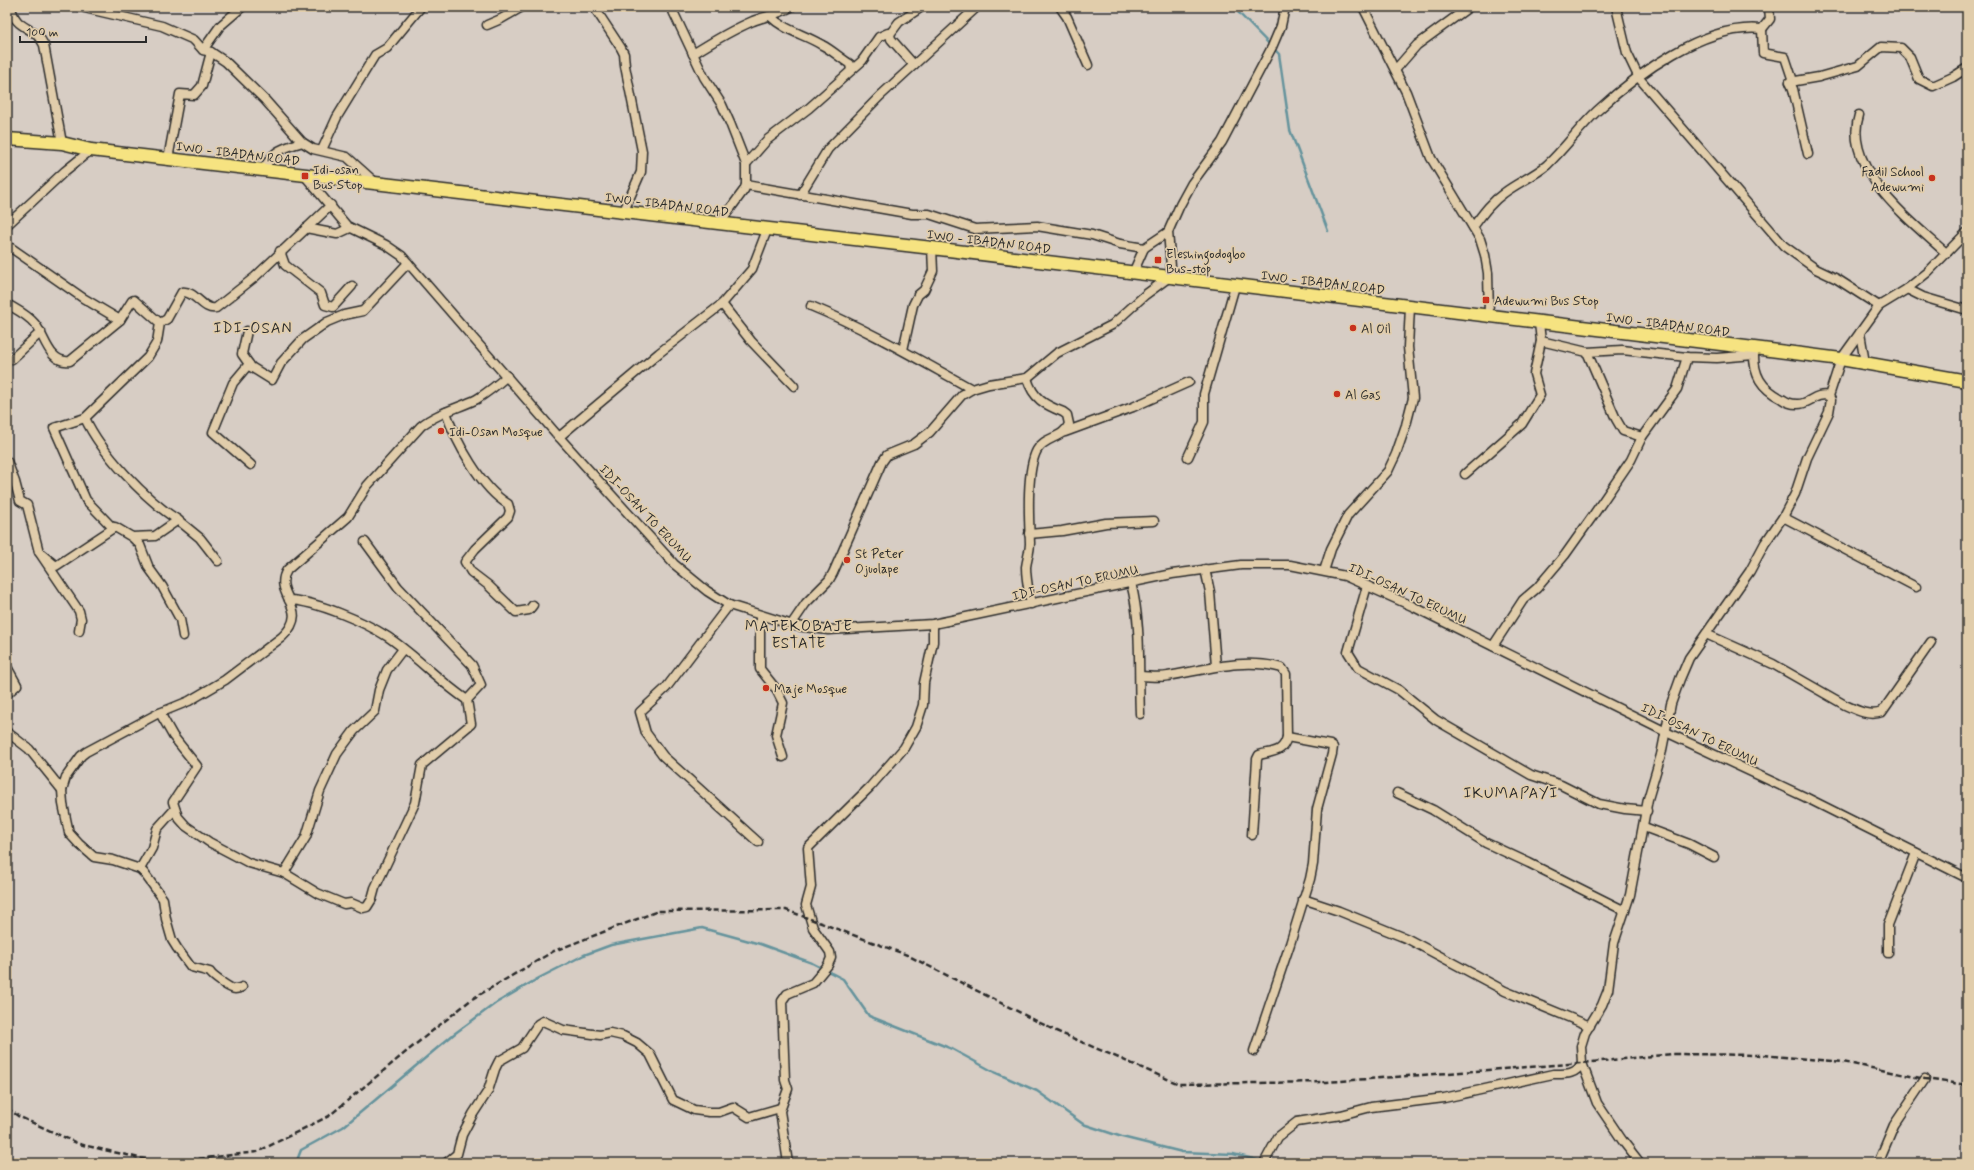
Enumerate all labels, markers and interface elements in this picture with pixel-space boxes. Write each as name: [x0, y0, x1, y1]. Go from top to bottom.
scale bar: [20, 18, 146, 44]
text: 100 m: [26, 25, 58, 41]
street label: IWO - IBADAN ROAD: [175, 138, 301, 171]
place label: Idi-osan Bus Stop: [313, 162, 363, 194]
place label: Fadil School Adewumi: [1862, 164, 1924, 196]
marker: Idi-osan Bus Stop: [300, 171, 310, 181]
marker: Fadil School Adewumi: [1927, 173, 1937, 183]
street label: IWO - IBADAN ROAD: [604, 189, 730, 222]
street label: IWO - IBADAN ROAD: [926, 226, 1052, 259]
place label: Eleshingodogbo Bus-stop: [1166, 246, 1246, 278]
marker: Eleshingodogbo Bus-stop: [1153, 255, 1163, 265]
street label: IWO - IBADAN ROAD: [1260, 267, 1386, 300]
place label: Adewumi Bus Stop: [1494, 293, 1599, 310]
marker: Adewumi Bus Stop: [1481, 295, 1491, 305]
street label: IWO - IBADAN ROAD: [1605, 309, 1731, 342]
district label: IDI-OSAN: [213, 319, 293, 339]
place label: Al Oil: [1361, 321, 1391, 338]
marker: Al Oil: [1348, 323, 1358, 333]
place label: Al Gas: [1345, 387, 1380, 404]
marker: Al Gas: [1332, 389, 1342, 399]
place label: Idi-Osan Mosque: [449, 424, 543, 441]
marker: Idi-Osan Mosque: [436, 426, 446, 436]
street label: IDI-OSAN TO ERUMU: [595, 461, 695, 567]
place label: St Peter Ojuolape: [855, 546, 904, 578]
marker: St Peter Ojuolape: [842, 555, 852, 565]
street label: IDI-OSAN TO ERUMU: [1346, 560, 1469, 629]
street label: IDI-OSAN TO ERUMU: [1011, 562, 1140, 605]
district label: MAJEKOBAJE ESTATE: [745, 617, 853, 654]
place label: Maje Mosque: [774, 681, 847, 698]
marker: Maje Mosque: [761, 683, 771, 693]
street label: IDI-OSAN TO ERUMU: [1638, 700, 1761, 771]
district label: IKUMAPAYI: [1463, 784, 1559, 804]

